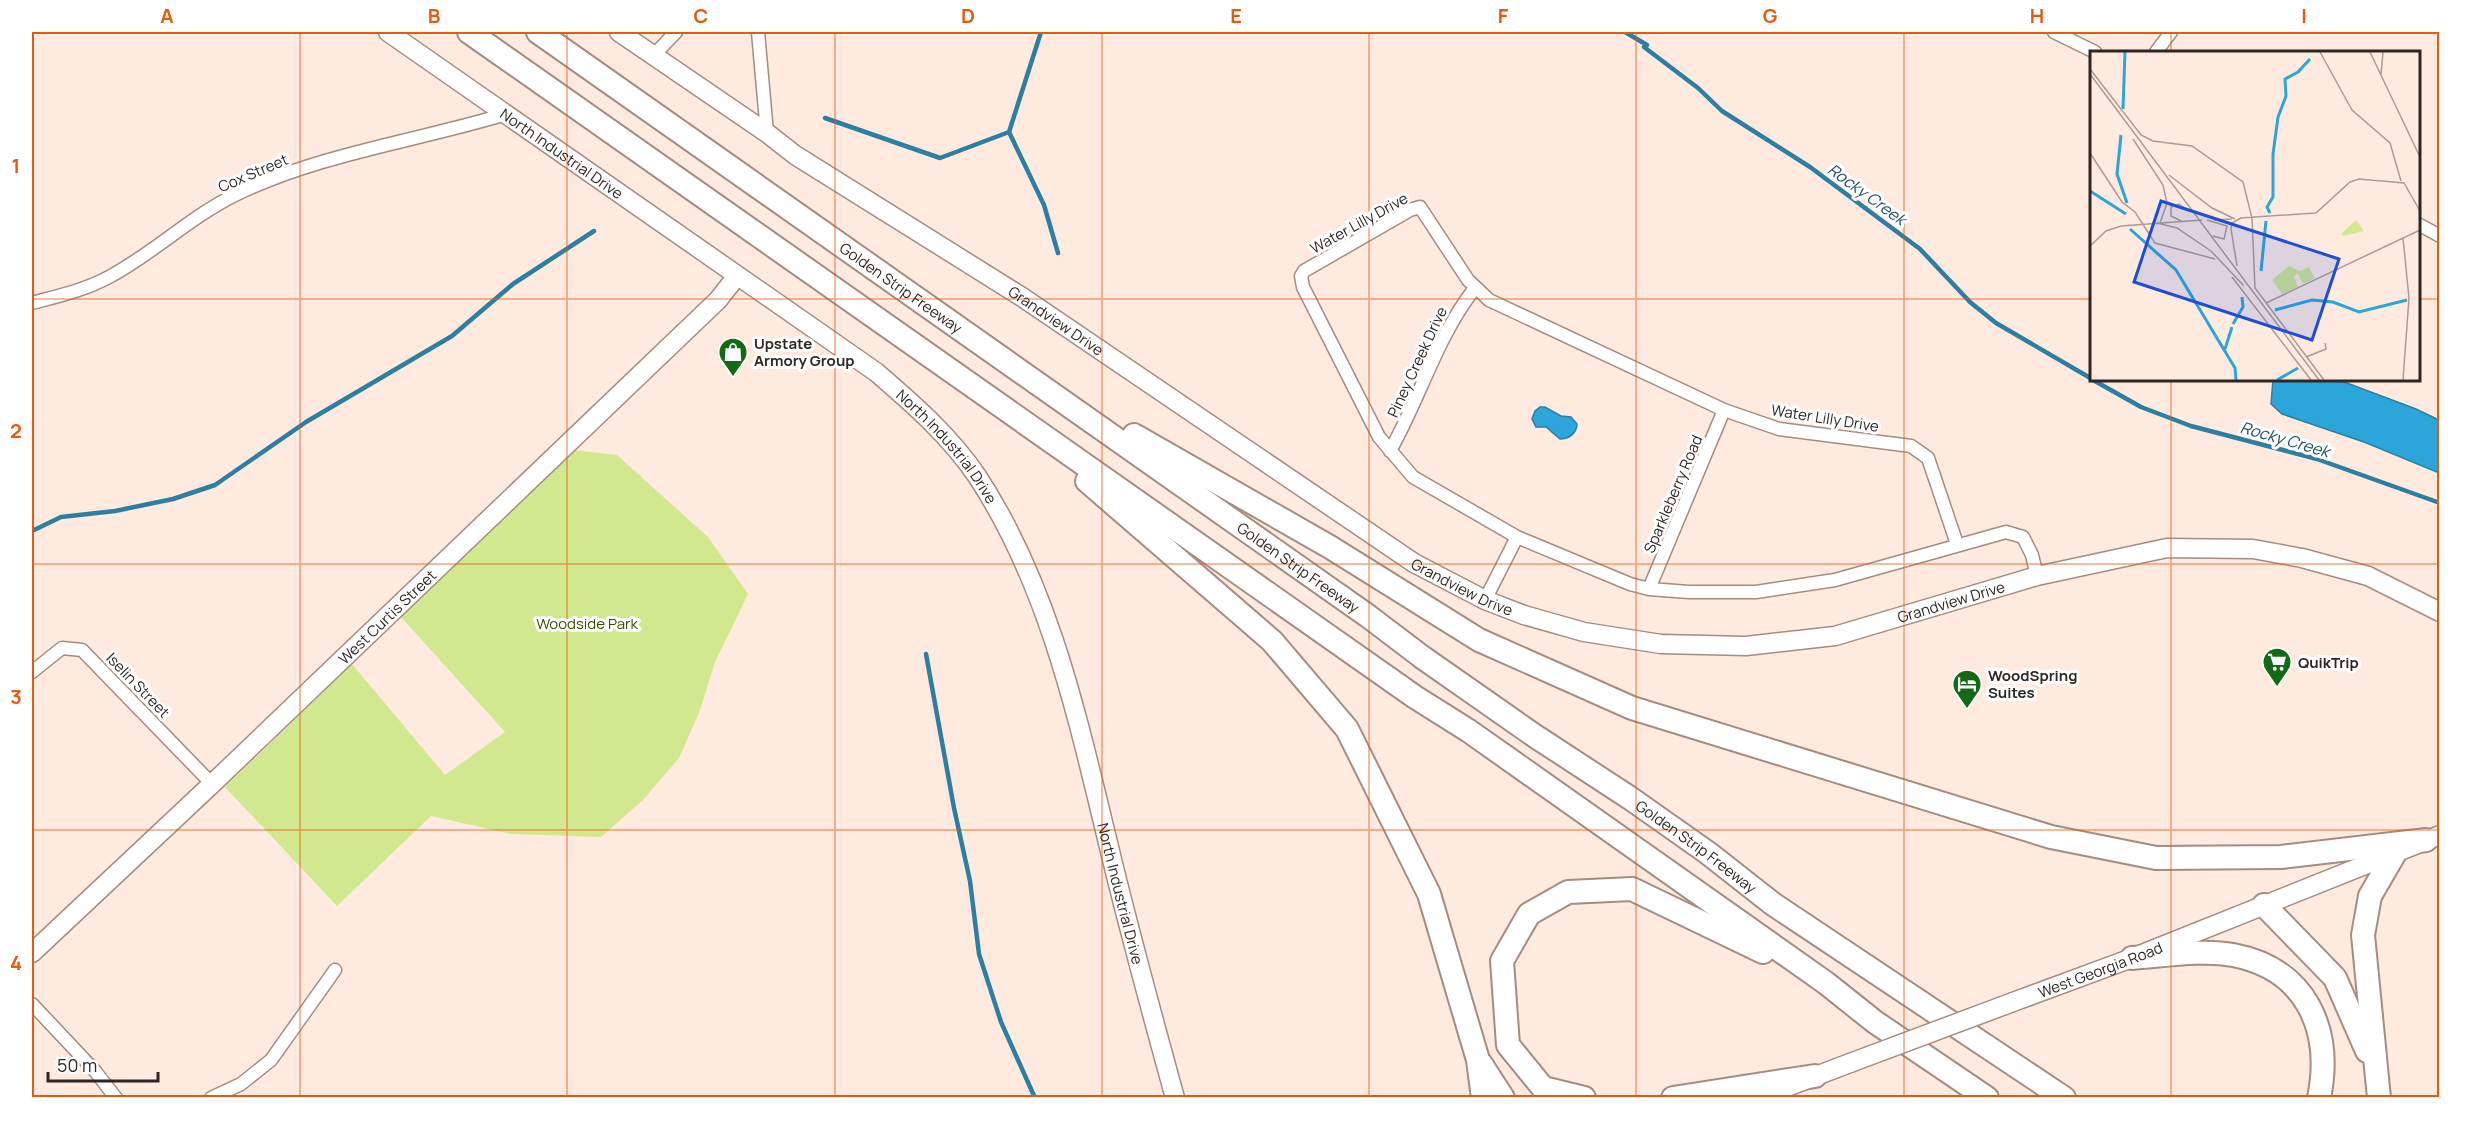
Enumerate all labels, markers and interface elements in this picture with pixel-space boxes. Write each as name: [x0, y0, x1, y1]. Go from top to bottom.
text: A: [160, 2, 174, 29]
text: B: [428, 2, 441, 29]
text: C: [694, 2, 708, 29]
text: D: [961, 2, 975, 29]
text: E: [1230, 2, 1242, 29]
text: F: [1498, 2, 1509, 29]
text: G: [1763, 2, 1778, 29]
text: H: [2030, 2, 2044, 29]
text: I: [2301, 2, 2307, 29]
inset map: [2090, 51, 2420, 381]
street label: North Industrial Drive: [496, 103, 628, 204]
street label: Cox Street: [215, 149, 291, 197]
text: 1: [12, 152, 20, 179]
water label: Rocky Creek: [1823, 158, 1912, 231]
street label: Water Lilly Drive: [1306, 187, 1412, 259]
street label: Golden Strip Freeway: [836, 237, 967, 338]
street label: Grandview Drive: [1005, 281, 1108, 360]
street label: Piney Creek Drive: [1382, 303, 1452, 421]
place label: Upstate Armory Group: [754, 333, 855, 371]
shop icon: Upstate Armory Group: [717, 336, 749, 378]
street label: North Industrial Drive: [892, 384, 1002, 508]
street label: Water Lilly Drive: [1770, 399, 1881, 437]
water label: Rocky Creek: [2238, 416, 2334, 463]
text: 2: [10, 417, 22, 444]
street label: Sparkleberry Road: [1639, 432, 1707, 556]
street label: Golden Strip Freeway: [1233, 517, 1364, 618]
street label: Grandview Drive: [1408, 553, 1516, 620]
street label: West Curtis Street: [333, 565, 441, 669]
street label: Grandview Drive: [1895, 576, 2007, 627]
park label: Woodside Park: [536, 613, 638, 634]
supermarket icon: QuikTrip: [2261, 646, 2293, 688]
street label: Iselin Street: [102, 648, 174, 722]
place label: QuikTrip: [2298, 652, 2359, 673]
place label: WoodSpring Suites: [1988, 665, 2077, 703]
hotel icon: WoodSpring Suites: [1951, 668, 1983, 710]
text: 3: [10, 683, 22, 710]
street label: Golden Strip Freeway: [1632, 795, 1761, 898]
street label: North Industrial Drive: [1093, 821, 1149, 967]
street label: West Georgia Road: [2035, 936, 2165, 1002]
text: 4: [10, 949, 22, 976]
scale bar: [48, 1045, 158, 1083]
text: 50 m: [57, 1053, 97, 1077]

